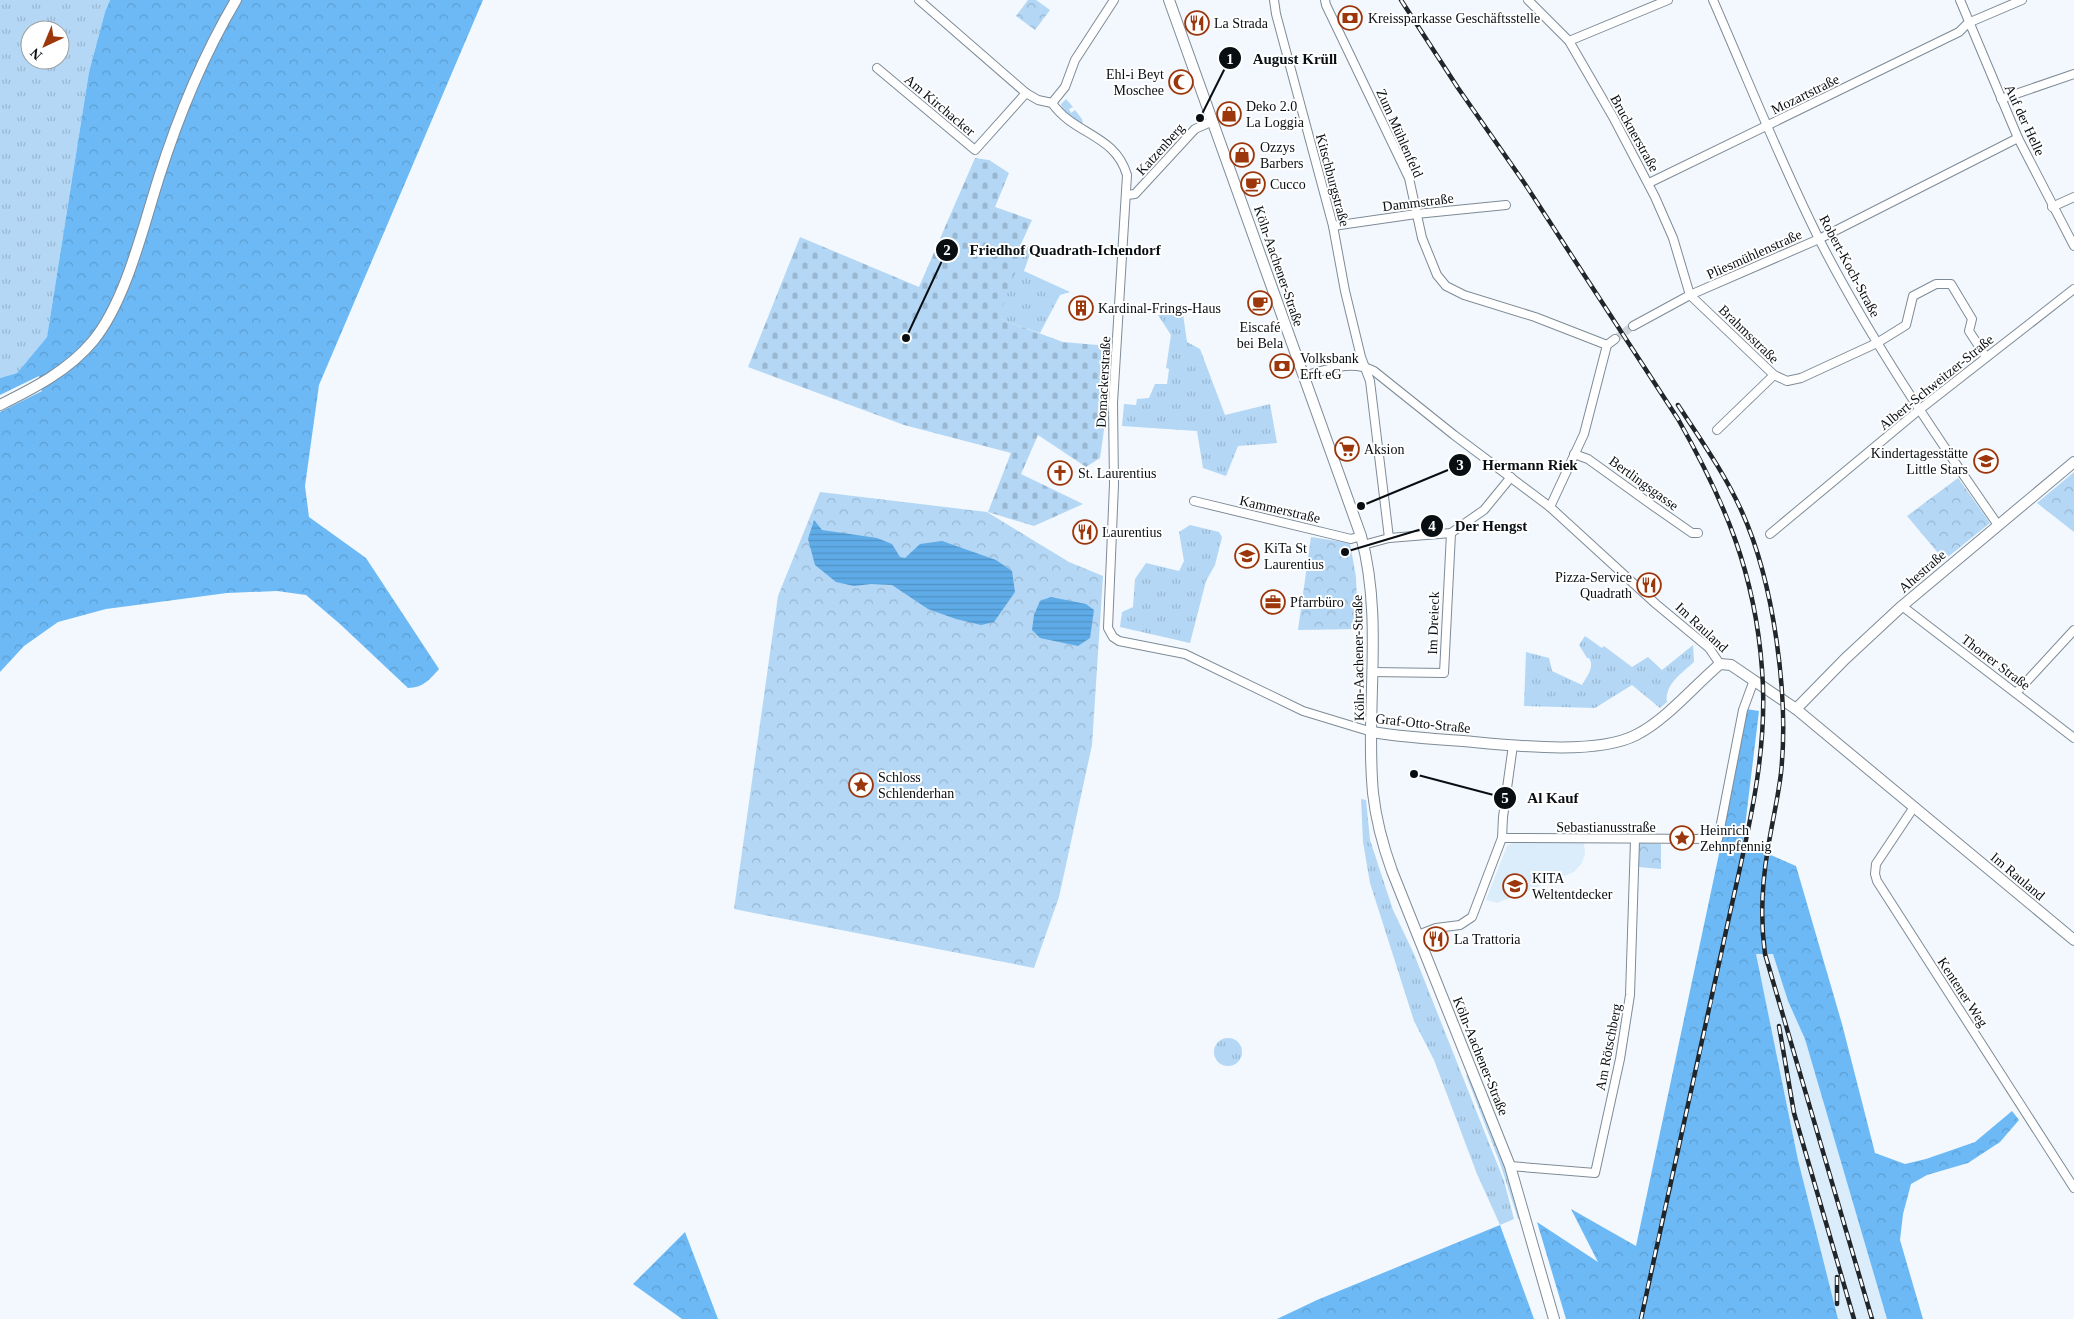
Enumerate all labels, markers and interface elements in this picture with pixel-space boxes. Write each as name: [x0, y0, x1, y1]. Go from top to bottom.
bank icon: Kreissparkasse Geschäftsstelle: [1337, 5, 1363, 31]
restaurant icon: La Strada: [1184, 10, 1210, 36]
place label: Kreissparkasse Geschäftsstelle: [1368, 11, 1540, 26]
place label: La Strada: [1214, 16, 1269, 31]
north arrow: [20, 20, 70, 70]
callout: August Krüll: [1218, 43, 1348, 73]
text: N: [27, 45, 45, 63]
text: 1: [1226, 51, 1234, 67]
text: August Krüll: [1253, 51, 1337, 67]
place label: Ehl-i Beyt Moschee: [1106, 67, 1164, 98]
mosque icon: Ehl-i Beyt Moschee: [1168, 69, 1194, 95]
street label: Am Kirchacker: [902, 72, 978, 139]
street label: Mozartstraße: [1769, 72, 1842, 117]
street label: Auf der Helle: [2001, 82, 2048, 158]
street label: Zum Mühlenfeld: [1373, 87, 1426, 180]
street label: Brucknerstraße: [1607, 92, 1662, 174]
place label: Deko 2.0 La Loggia: [1246, 99, 1305, 130]
shop icon: Deko 2.0 La Loggia: [1216, 101, 1242, 127]
street label: Katzenberg: [1133, 120, 1187, 178]
street label: Kitschburgstraße: [1313, 132, 1352, 228]
place label: Ozzys Barbers: [1260, 140, 1304, 171]
shop icon: Ozzys Barbers: [1229, 142, 1255, 168]
cafe icon: Cucco: [1240, 171, 1266, 197]
place label: Cucco: [1270, 177, 1306, 192]
street label: Dammstraße: [1382, 191, 1454, 214]
street label: Köln-Aachener-Straße: [1251, 204, 1306, 328]
street label: Robert-Koch-Straße: [1816, 213, 1883, 320]
street label: Pliesmühlenstraße: [1704, 227, 1804, 282]
callout: Friedhof Quadrath-Ichendorf: [934, 235, 1171, 265]
text: 2: [943, 242, 951, 258]
text: Friedhof Quadrath-Ichendorf: [969, 242, 1162, 258]
cafe icon: Eiscafé bei Bela: [1247, 290, 1273, 316]
building icon: Kardinal-Frings-Haus: [1068, 295, 1094, 321]
place label: Kardinal-Frings-Haus: [1098, 301, 1221, 316]
street label: Brahmsstraße: [1716, 302, 1782, 366]
place label: Eiscafé bei Bela: [1237, 320, 1284, 351]
street label: Albert-Schweitzer-Straße: [1876, 332, 1997, 433]
street label: Domackerstraße: [1094, 336, 1113, 428]
place label: Volksbank Erft eG: [1300, 351, 1359, 382]
bank icon: Volksbank Erft eG: [1269, 353, 1295, 379]
supermarket icon: Aksion: [1334, 436, 1360, 462]
place label: Aksion: [1364, 442, 1404, 457]
place label: Kindertagesstätte Little Stars: [1871, 446, 1968, 477]
school or university icon: Kindertagesstätte Little Stars: [1973, 448, 1999, 474]
callout: Hermann Riek: [1447, 450, 1588, 480]
street label: Bertlingsgasse: [1606, 453, 1681, 513]
text: 3: [1456, 457, 1464, 473]
text: Hermann Riek: [1482, 457, 1578, 473]
church icon: St. Laurentius: [1047, 460, 1073, 486]
place label: St. Laurentius: [1078, 466, 1157, 481]
street label: Kammerstraße: [1238, 493, 1322, 526]
callout: Der Hengst: [1419, 511, 1537, 541]
text: 4: [1428, 518, 1436, 534]
text: Der Hengst: [1455, 518, 1527, 534]
restaurant icon: Laurentius: [1072, 519, 1098, 545]
place label: Laurentius: [1102, 525, 1162, 540]
place label: KiTa St Laurentius: [1264, 541, 1324, 572]
school or university icon: KiTa St Laurentius: [1234, 543, 1260, 569]
street label: Ahestraße: [1896, 547, 1949, 596]
place label: Pizza-Service Quadrath: [1555, 570, 1632, 601]
restaurant icon: Pizza-Service Quadrath: [1636, 572, 1662, 598]
office icon: Pfarrbüro: [1260, 589, 1286, 615]
street label: Im Dreieck: [1425, 591, 1442, 655]
place label: Pfarrbüro: [1290, 595, 1344, 610]
street label: Köln-Aachener-Straße: [1350, 595, 1367, 721]
street label: Im Rauland: [1673, 599, 1731, 655]
street label: Thorrer Straße: [1958, 632, 2033, 693]
street label: Graf-Otto-Straße: [1375, 711, 1471, 736]
place label: Schloss Schlenderhan: [878, 770, 954, 801]
place icon: Schloss Schlenderhan: [848, 772, 874, 798]
callout: Al Kauf: [1492, 783, 1589, 813]
text: 5: [1501, 790, 1509, 806]
text: Al Kauf: [1527, 790, 1580, 806]
street label: Sebastianusstraße: [1556, 820, 1656, 835]
place label: Heinrich Zehnpfennig: [1700, 823, 1772, 854]
place icon: Heinrich Zehnpfennig: [1669, 825, 1695, 851]
street label: Im Rauland: [1988, 850, 2048, 903]
place label: KITA Weltentdecker: [1532, 871, 1613, 902]
school or university icon: KITA Weltentdecker: [1502, 873, 1528, 899]
restaurant icon: La Trattoria: [1423, 926, 1449, 952]
place label: La Trattoria: [1454, 932, 1521, 947]
street label: Kentener Weg: [1935, 955, 1991, 1030]
street label: Köln-Aachener-Straße: [1450, 995, 1511, 1118]
street label: Am Rötschberg: [1593, 1002, 1624, 1092]

